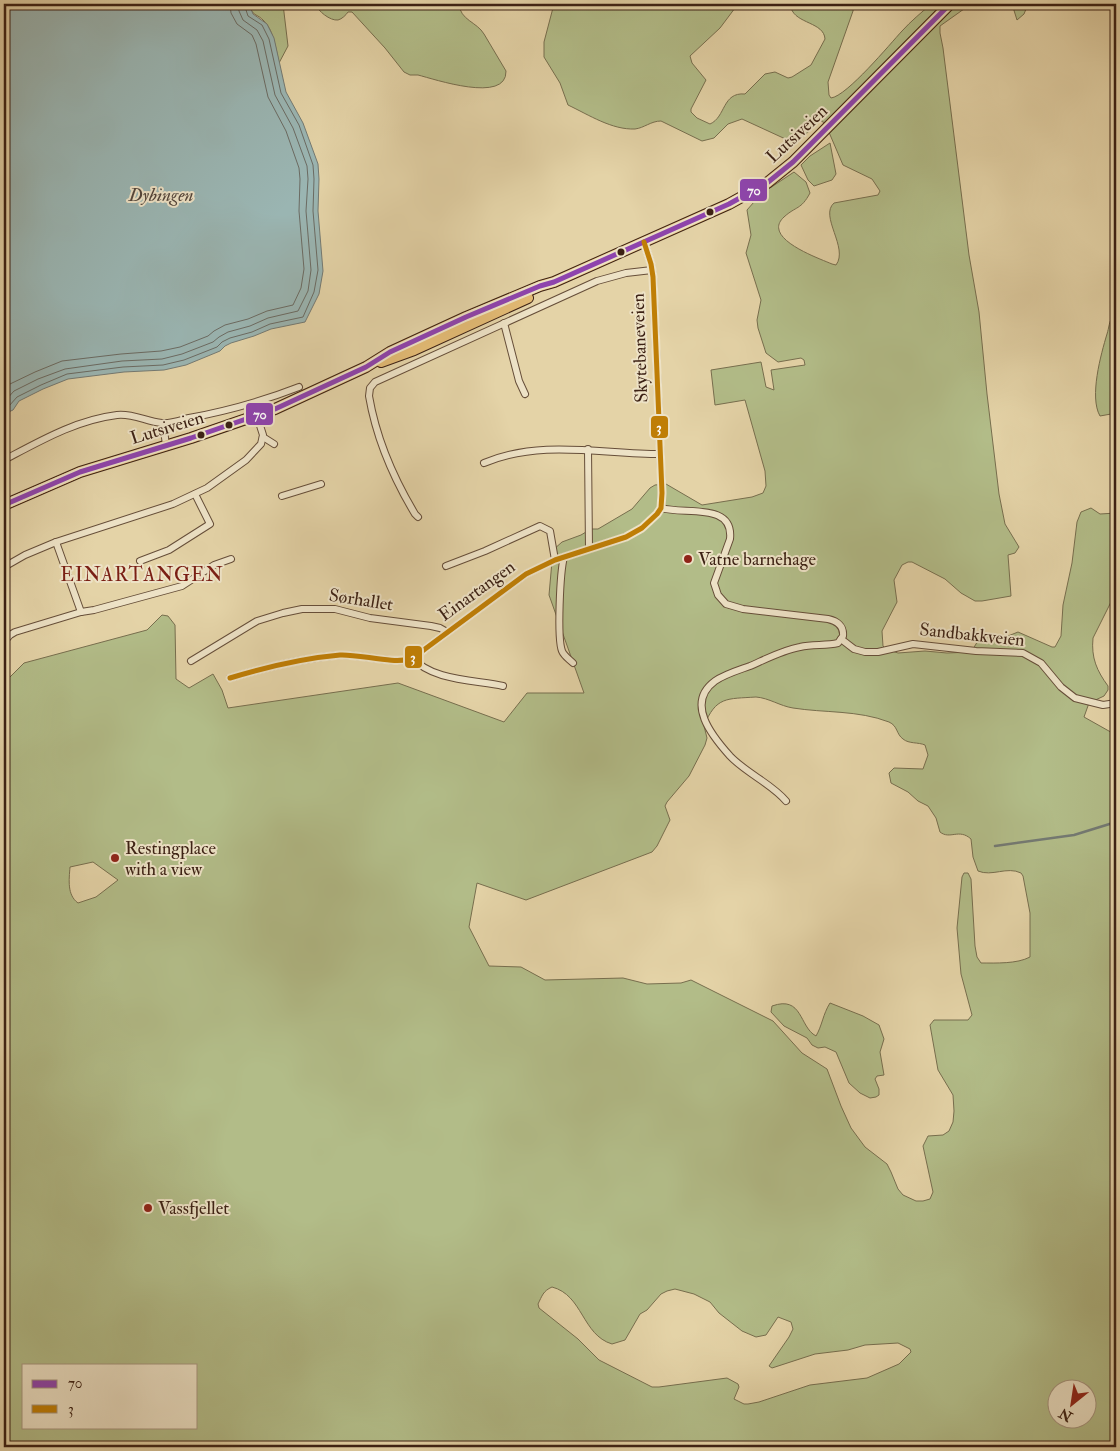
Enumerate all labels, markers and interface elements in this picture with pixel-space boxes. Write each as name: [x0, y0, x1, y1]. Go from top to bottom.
street label: Lutsiveien: [761, 100, 833, 168]
line badge: 70: [739, 178, 768, 202]
text: 70: [747, 182, 761, 199]
water label: Dybingen: [128, 183, 193, 207]
unlabelled marker: [705, 207, 715, 217]
unlabelled marker: [616, 247, 626, 257]
street label: Skytebaneveien: [627, 293, 653, 403]
line badge: 70: [245, 402, 274, 426]
street label: Lutsiveien: [127, 406, 207, 450]
text: 70: [253, 406, 267, 423]
line badge: 3: [650, 415, 669, 439]
text: 3: [656, 419, 662, 436]
unlabelled marker: [224, 420, 234, 430]
unlabelled marker: [196, 430, 206, 440]
place label: Vatne barnehage: [698, 548, 816, 571]
marker: Vatne barnehage: [682, 553, 694, 565]
street label: Einartangen: [434, 555, 520, 627]
district label: EINARTANGEN: [60, 563, 224, 587]
street label: Sørhallet: [327, 584, 395, 616]
street label: Sandbakkveien: [918, 618, 1026, 652]
line badge: 3: [404, 645, 423, 669]
text: 3: [410, 649, 416, 666]
place label: Restingplace with a view: [125, 837, 217, 881]
marker: Restingplace with a view: [109, 852, 121, 864]
place label: Vassfjellet: [158, 1197, 229, 1220]
marker: Vassfjellet: [142, 1202, 154, 1214]
legend: [22, 1364, 198, 1428]
text: 70: [68, 1374, 83, 1393]
north arrow: [1048, 1378, 1098, 1428]
text: 3: [68, 1400, 74, 1419]
text: N: [1056, 1404, 1076, 1426]

